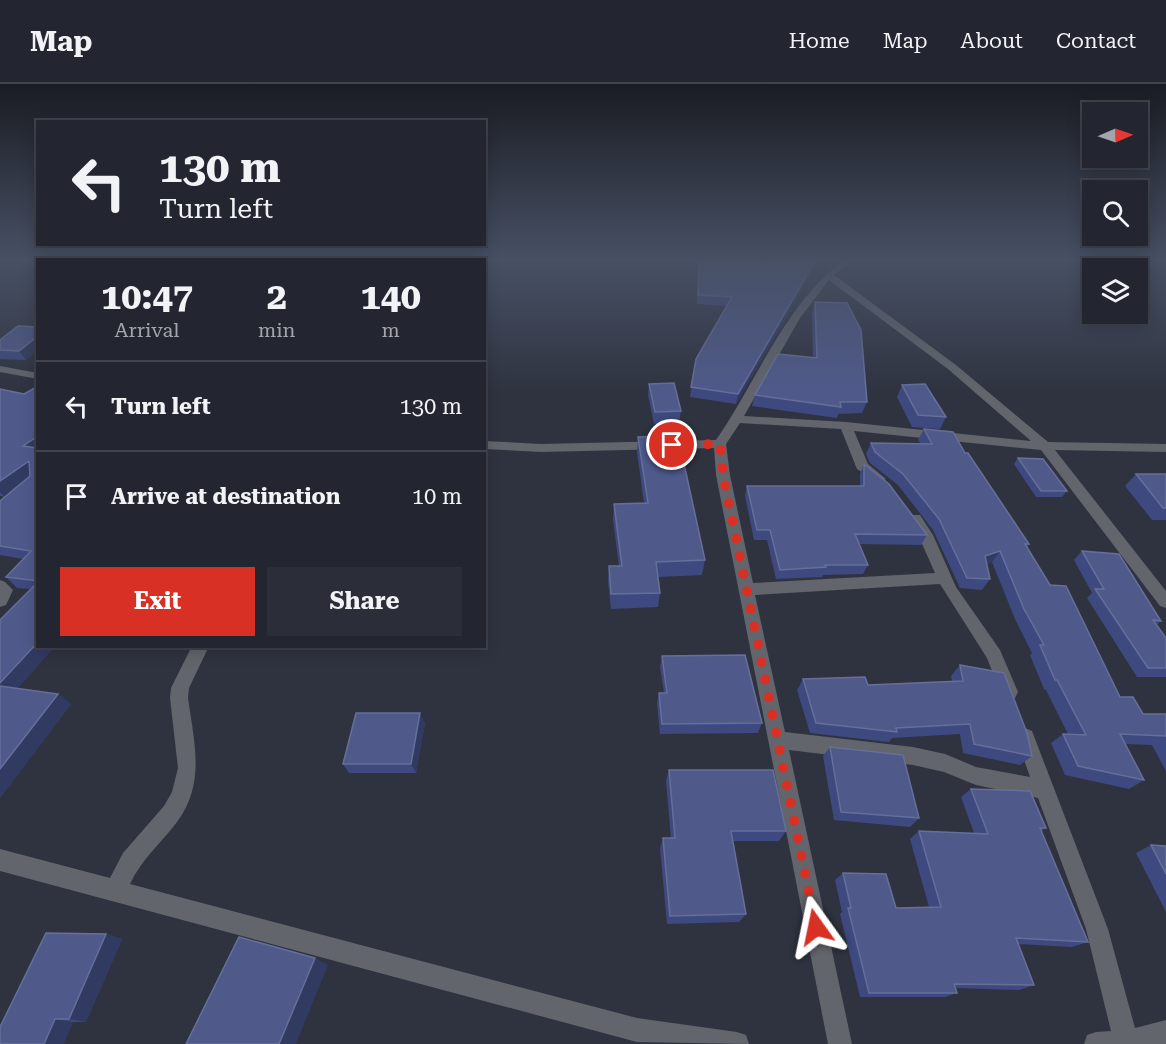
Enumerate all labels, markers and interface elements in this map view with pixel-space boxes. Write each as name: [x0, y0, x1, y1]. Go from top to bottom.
text: Map: [30, 25, 92, 58]
text: Home: [789, 29, 850, 53]
text: Map: [883, 29, 928, 53]
text: About: [961, 29, 1023, 53]
text: Contact: [1056, 29, 1136, 53]
north arrow: [1082, 102, 1148, 168]
map controls: [1082, 102, 1148, 324]
text: 130 m: [159, 143, 281, 192]
icon: left: [60, 144, 138, 222]
button: search: [1082, 180, 1148, 246]
text: Turn left: [159, 193, 273, 225]
button: layers: [1082, 258, 1148, 324]
text: 10:47: [101, 276, 193, 318]
text: 2: [267, 276, 287, 318]
text: 140: [361, 276, 421, 318]
text: Arrival: [114, 318, 179, 342]
text: min: [258, 318, 295, 342]
text: m: [382, 318, 400, 342]
icon: left: [60, 390, 93, 423]
text: Turn left: [111, 394, 211, 419]
text: 130 m: [399, 394, 462, 419]
pin: [646, 419, 697, 470]
icon: arrive: [655, 428, 688, 461]
icon: arrive: [60, 480, 93, 513]
text: Arrive at destination: [111, 484, 340, 509]
text: 10 m: [412, 484, 462, 509]
button: Exit: [60, 567, 255, 636]
button: Share: [267, 567, 462, 636]
position arrow: [784, 895, 848, 959]

